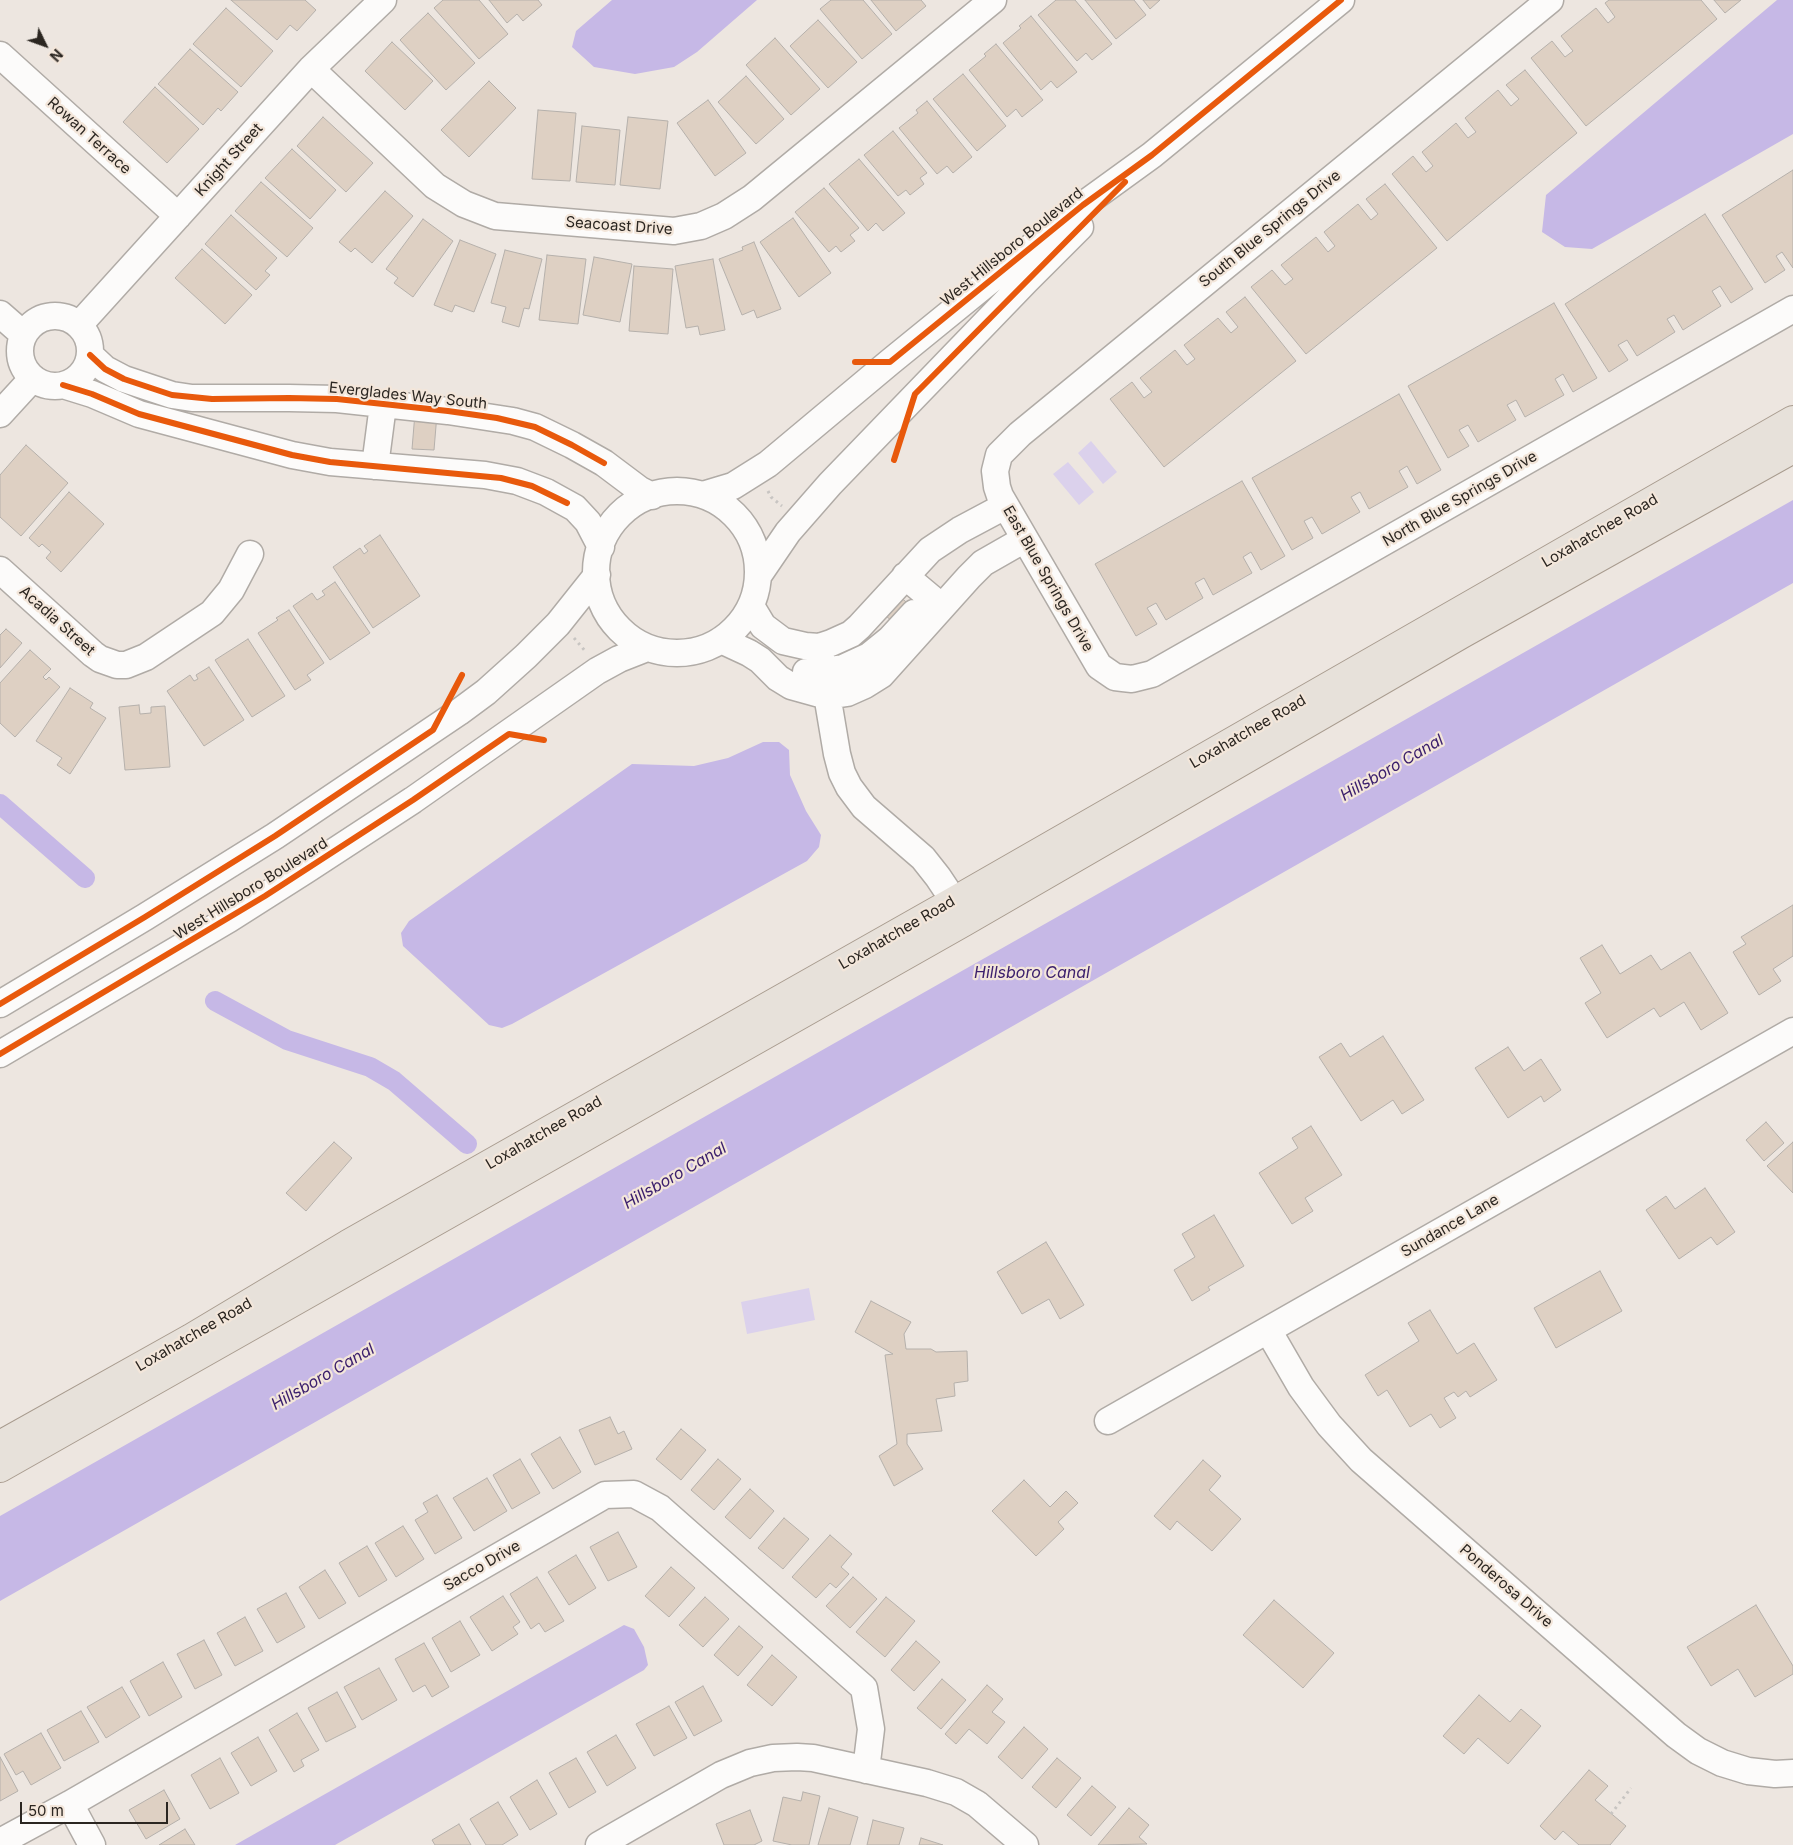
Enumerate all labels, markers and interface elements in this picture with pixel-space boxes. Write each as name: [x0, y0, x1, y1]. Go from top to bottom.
north arrow: [20, 20, 70, 70]
text: N: [47, 46, 66, 65]
street label: Rowan Terrace: [43, 94, 135, 178]
street label: Knight Street: [191, 120, 267, 200]
street label: South Blue Springs Drive: [1196, 166, 1344, 292]
street label: West Hillsboro Boulevard: [937, 184, 1087, 310]
street label: Seacoast Drive: [565, 213, 673, 239]
street label: Everglades Way South: [328, 379, 488, 413]
street label: North Blue Springs Drive: [1380, 447, 1540, 551]
street label: Loxahatchee Road: [1539, 490, 1661, 572]
street label: East Blue Springs Drive: [999, 503, 1097, 655]
street label: Acadia Street: [16, 582, 98, 660]
street label: Loxahatchee Road: [1187, 691, 1309, 773]
water label: Hillsboro Canal: [1337, 731, 1447, 805]
street label: West Hillsboro Boulevard: [171, 834, 331, 944]
street label: Loxahatchee Road: [836, 892, 958, 974]
water label: Hillsboro Canal: [974, 963, 1090, 983]
street label: Loxahatchee Road: [483, 1092, 605, 1174]
water label: Hillsboro Canal: [620, 1139, 730, 1213]
street label: Sundance Lane: [1398, 1191, 1502, 1261]
street label: Loxahatchee Road: [133, 1294, 255, 1376]
water label: Hillsboro Canal: [268, 1340, 378, 1414]
street label: Sacco Drive: [440, 1537, 524, 1595]
street label: Ponderosa Drive: [1456, 1541, 1556, 1631]
scale bar: [22, 1792, 170, 1824]
text: 50 m: [28, 1801, 64, 1820]

